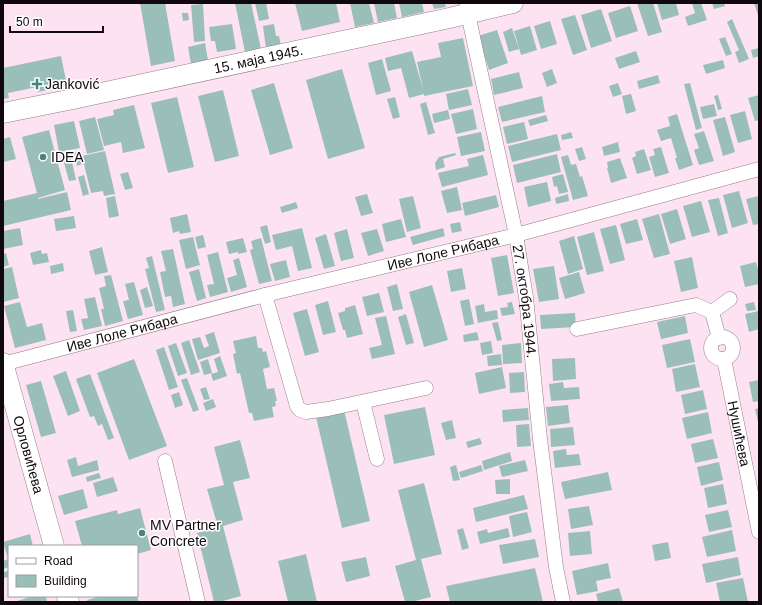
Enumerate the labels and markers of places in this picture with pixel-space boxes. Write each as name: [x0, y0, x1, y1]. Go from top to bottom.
place label: Janković: [45, 76, 99, 92]
marker: Janković: [32, 79, 42, 89]
place label: IDEA: [51, 149, 84, 165]
marker: IDEA: [38, 152, 48, 162]
place label: MV Partner Concrete: [150, 517, 221, 549]
marker: MV Partner Concrete: [137, 528, 147, 538]

